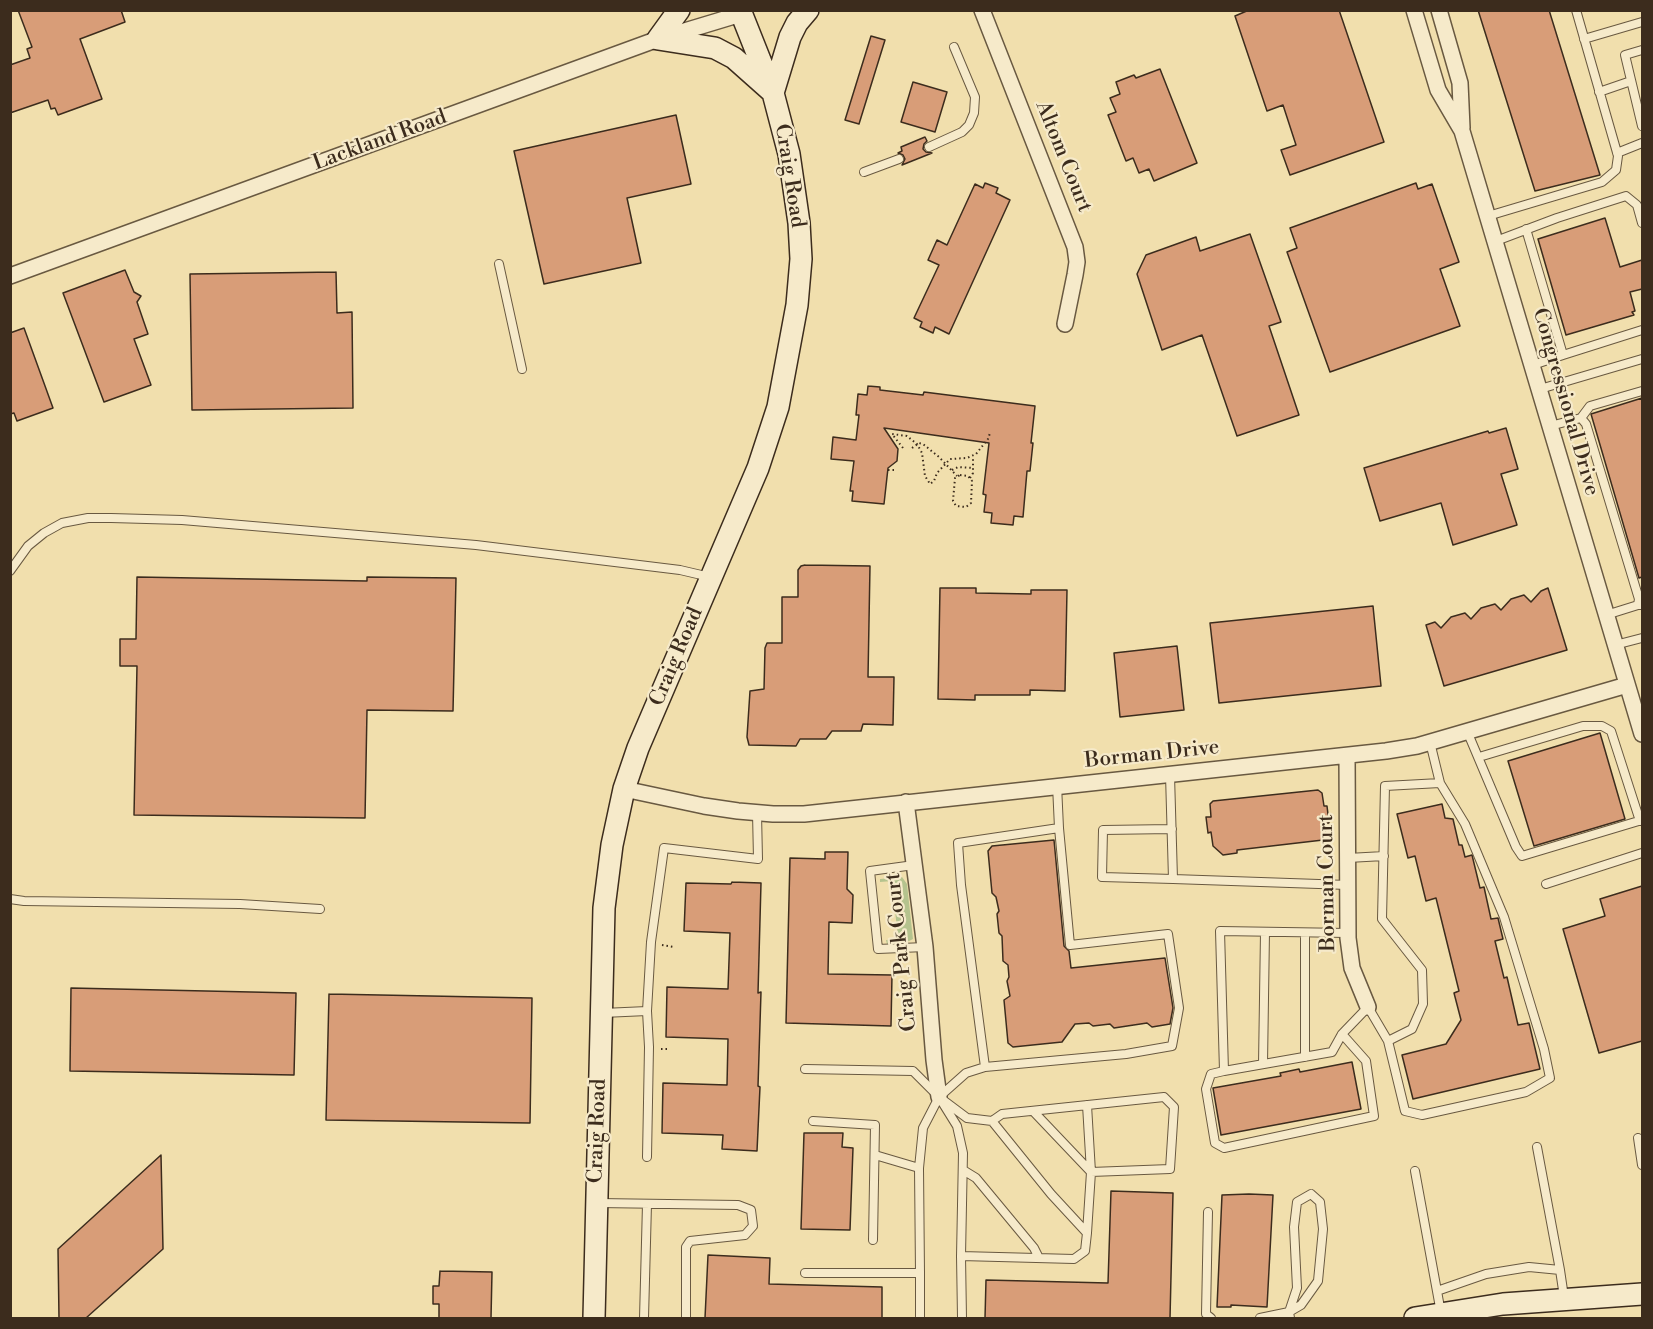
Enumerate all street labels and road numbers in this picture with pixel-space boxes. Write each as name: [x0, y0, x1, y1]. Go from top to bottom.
street label: Altom Court: [1029, 98, 1097, 216]
street label: Lackland Road: [310, 105, 450, 177]
street label: Craig Road: [768, 122, 810, 230]
street label: Congressional Drive: [1526, 305, 1604, 499]
street label: Craig Road: [645, 604, 709, 710]
street label: Borman Drive: [1083, 735, 1221, 775]
street label: Borman Court: [1314, 814, 1342, 952]
street label: Craig Park Court: [881, 871, 923, 1033]
street label: Craig Road: [584, 1078, 612, 1184]

